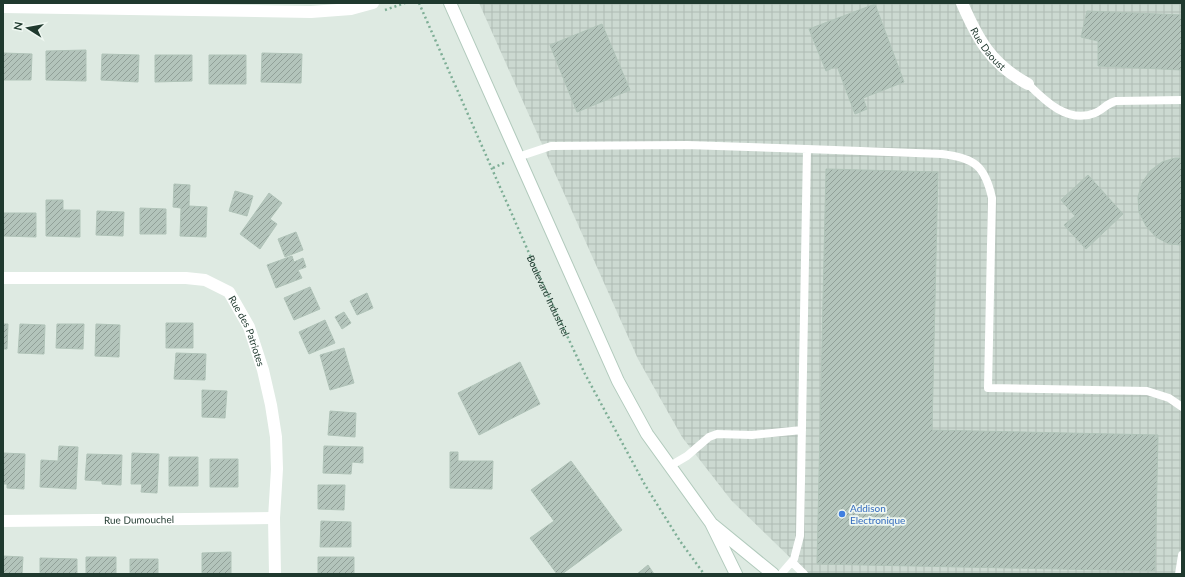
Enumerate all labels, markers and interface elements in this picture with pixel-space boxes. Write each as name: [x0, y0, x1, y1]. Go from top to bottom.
north arrow: [8, 8, 48, 48]
text: N: [11, 21, 25, 31]
street label: Rue Daoust: [968, 25, 1009, 73]
street label: Boulevard Industriel: [525, 253, 572, 338]
street label: Rue des Patriotes: [226, 293, 267, 368]
place label: Addison Electronique: [850, 502, 905, 526]
marker: Addison Electronique: [837, 509, 847, 519]
street label: Rue Dumouchel: [104, 513, 174, 526]

